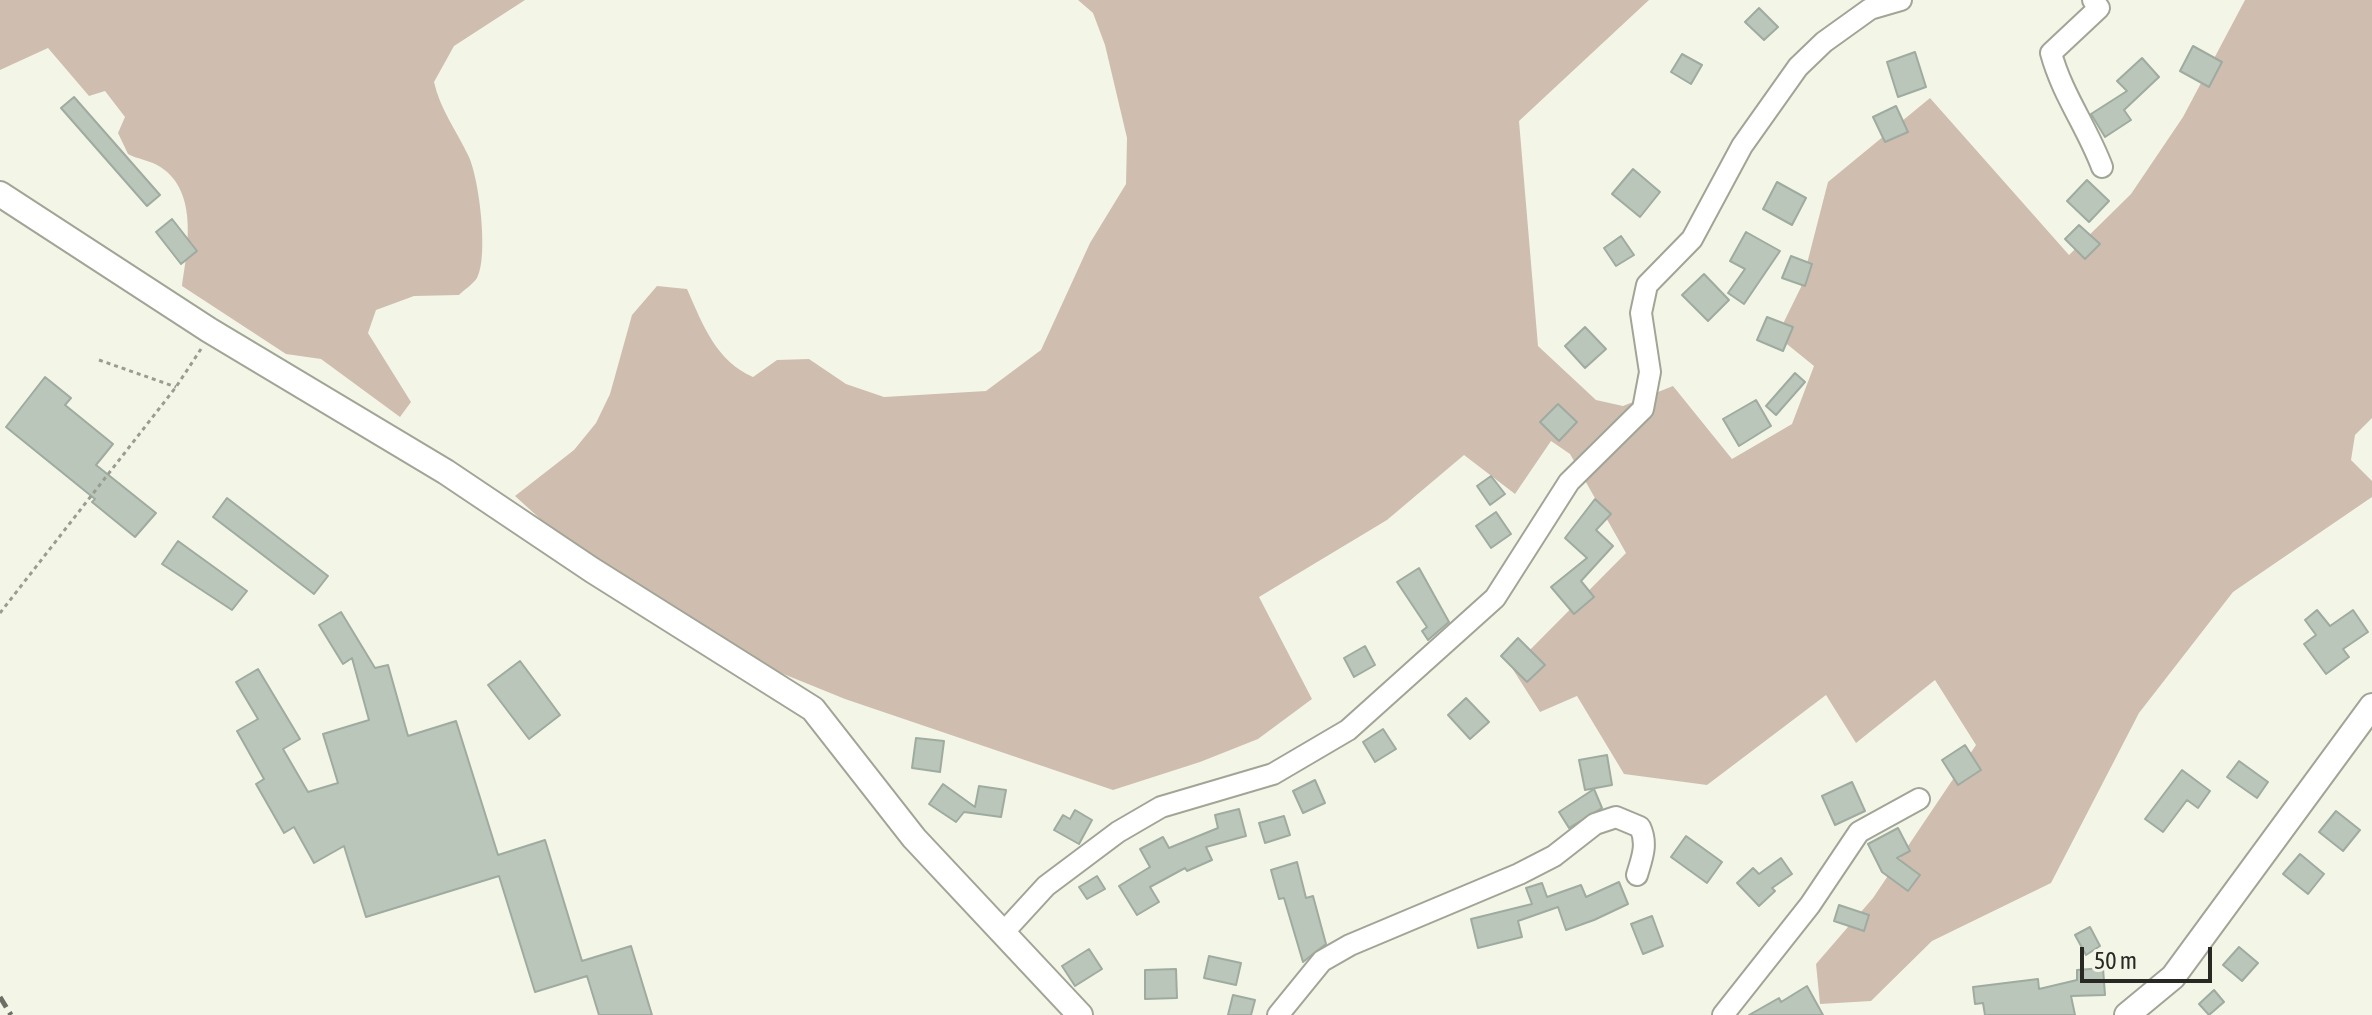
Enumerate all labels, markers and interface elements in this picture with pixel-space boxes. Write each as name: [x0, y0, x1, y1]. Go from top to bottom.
scale bar: [2084, 931, 2216, 981]
text: 50 m: [2094, 947, 2137, 974]

